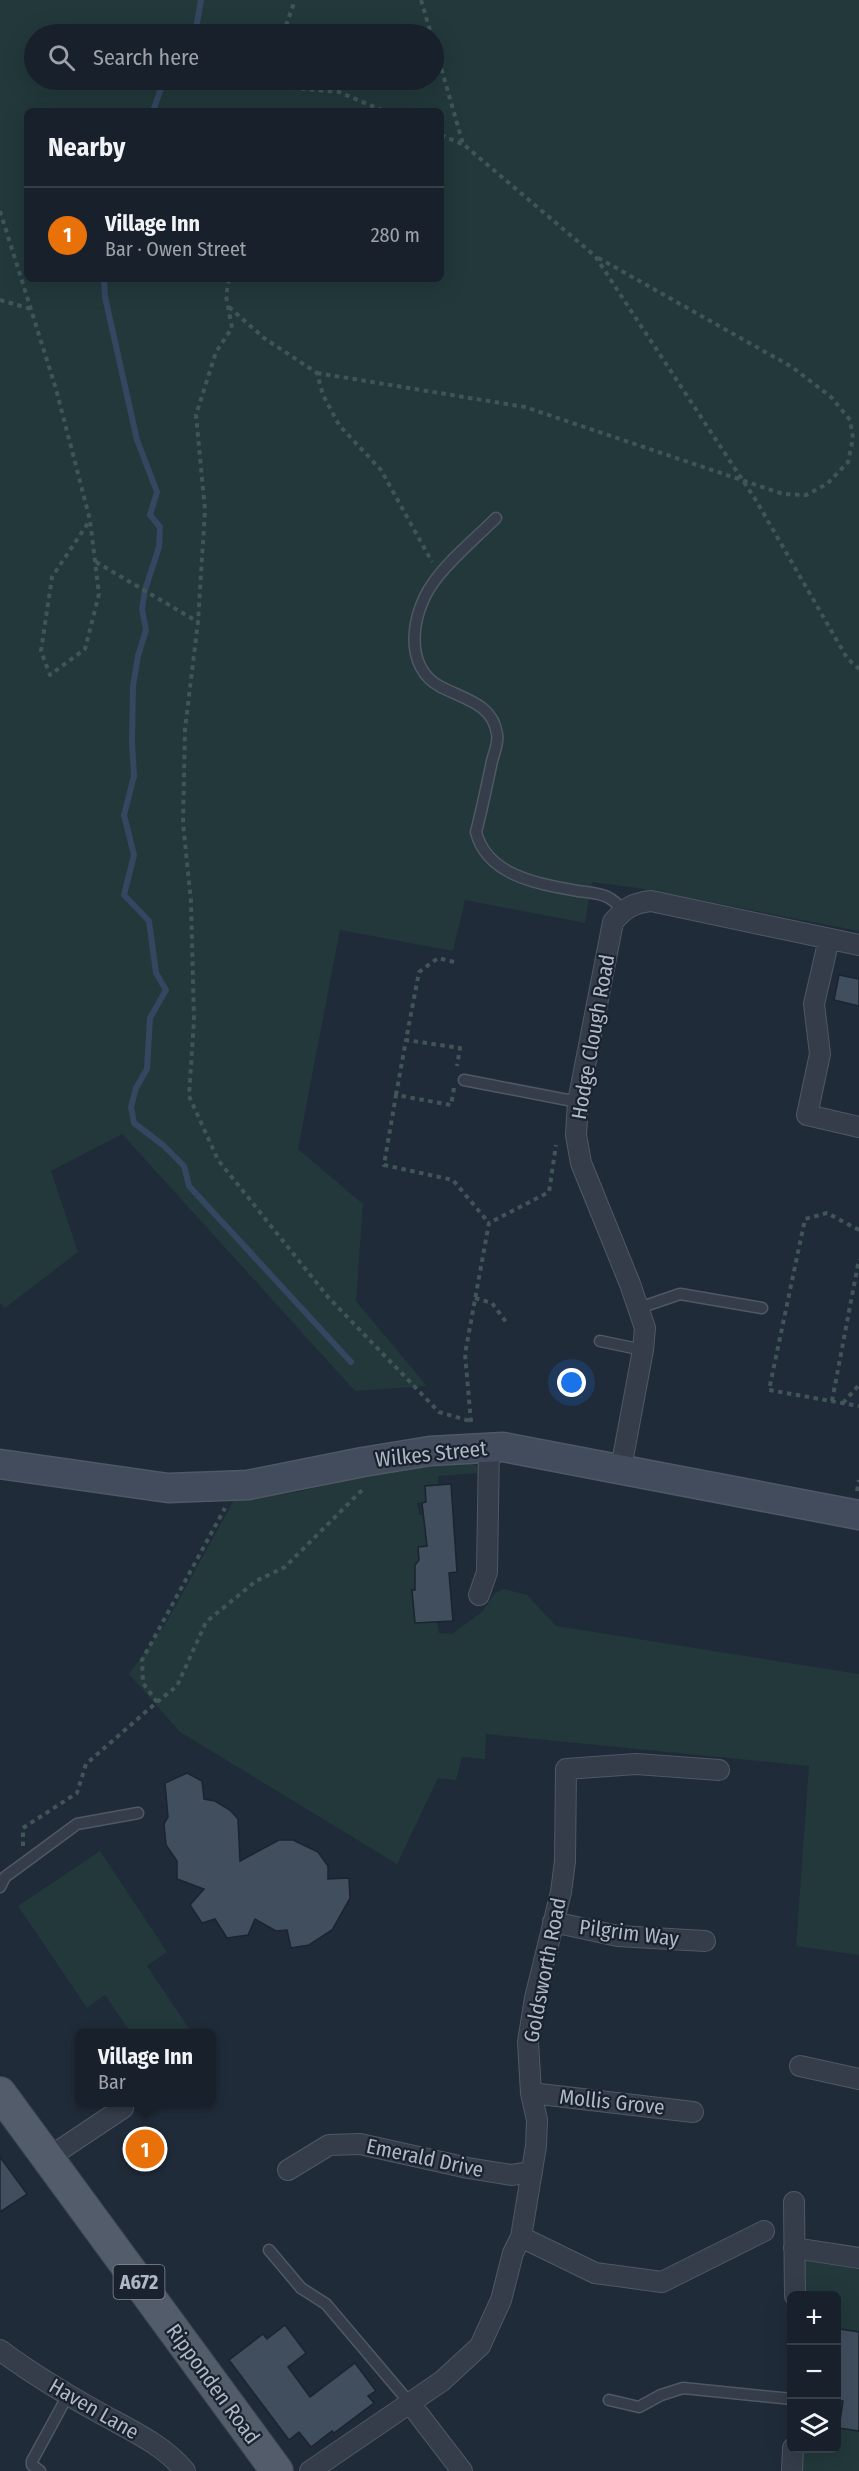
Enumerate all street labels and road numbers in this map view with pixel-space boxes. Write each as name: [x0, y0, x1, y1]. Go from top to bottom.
street label: Hodge Clough Road: [566, 952, 620, 1122]
street label: Wilkes Street: [374, 1435, 488, 1473]
street label: Goldsworth Road: [518, 1895, 572, 2045]
street label: Pilgrim Way: [578, 1914, 681, 1952]
street label: Mollis Grove: [558, 2084, 666, 2120]
street label: Emerald Drive: [364, 2133, 486, 2183]
road number: A672: [114, 2265, 164, 2299]
street label: Ripponden Road: [161, 2319, 265, 2449]
street label: Haven Lane: [45, 2373, 143, 2445]

